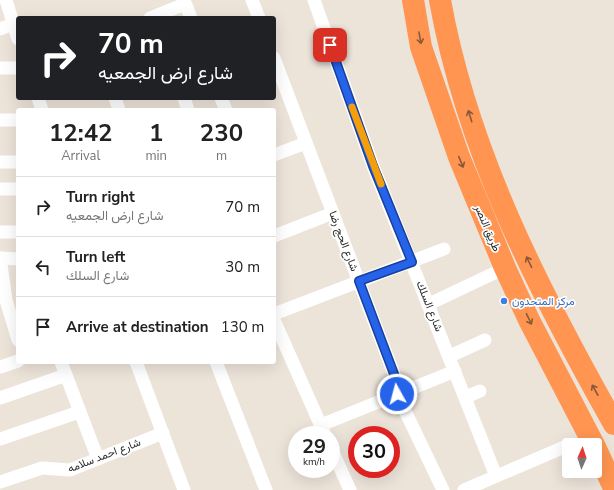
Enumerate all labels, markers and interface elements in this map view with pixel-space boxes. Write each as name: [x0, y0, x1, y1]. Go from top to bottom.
text: 70 m: [98, 25, 164, 63]
pin: [313, 28, 347, 62]
one-way arrow: [416, 31, 424, 44]
icon: right: [32, 32, 84, 84]
icon: arrive: [319, 34, 341, 56]
text: شارع ارض الجمعيه: [98, 61, 233, 85]
one-way arrow: [466, 109, 473, 122]
text: 12:42: [49, 117, 112, 149]
text: 1: [149, 117, 163, 149]
text: 230: [200, 117, 243, 149]
text: Arrival: [61, 147, 100, 165]
text: min: [145, 147, 167, 165]
text: m: [216, 147, 227, 165]
one-way arrow: [457, 155, 465, 167]
text: Turn right: [66, 187, 135, 207]
icon: right: [32, 196, 54, 218]
text: 70 m: [225, 197, 260, 217]
street label: طريق النصر: [471, 202, 504, 254]
text: شارع ارض الجمعيه: [66, 207, 163, 225]
street label: شارع الحج رضا: [325, 209, 362, 274]
text: Turn left: [66, 247, 125, 267]
icon: left: [32, 256, 54, 278]
one-way arrow: [525, 256, 532, 268]
text: 30 m: [225, 257, 260, 277]
text: شارع السلك: [66, 267, 129, 285]
street label: شارع السلك: [413, 279, 447, 334]
place label: مركز المتحدون: [512, 294, 575, 309]
marker: مركز المتحدون: [499, 296, 509, 306]
one-way arrow: [526, 313, 533, 325]
icon: arrive: [32, 316, 54, 338]
text: Arrive at destination: [66, 317, 209, 337]
text: 130 m: [221, 317, 264, 337]
position arrow: [376, 373, 418, 415]
one-way arrow: [590, 384, 598, 396]
speed limit sign: 30: [348, 426, 400, 478]
text: 29: [302, 433, 326, 460]
street label: شارع احمد سلامه: [66, 435, 143, 476]
north arrow: [562, 438, 602, 478]
map controls: [562, 438, 602, 478]
text: km/h: [303, 455, 325, 469]

